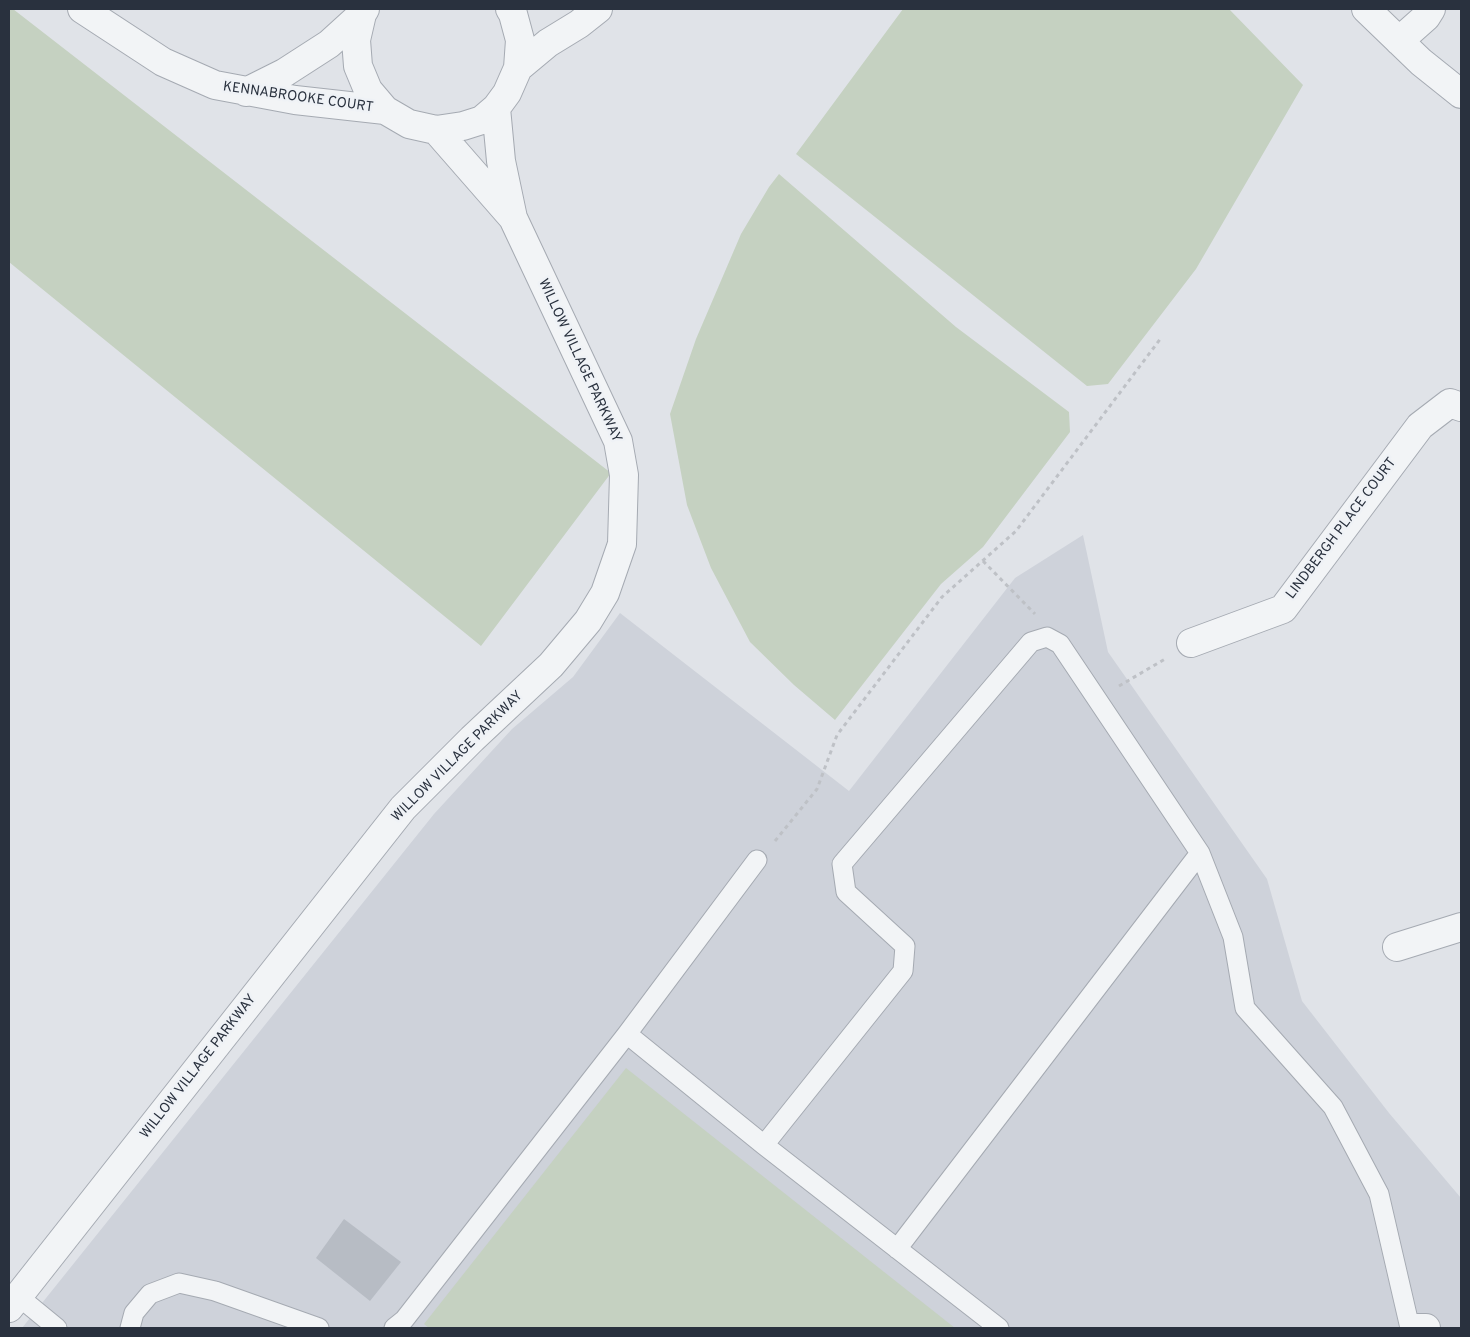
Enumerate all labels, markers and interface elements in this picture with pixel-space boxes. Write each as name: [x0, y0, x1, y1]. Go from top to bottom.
street label: KENNABROOKE COURT: [222, 79, 374, 117]
street label: WILLOW VILLAGE PARKWAY: [534, 277, 624, 445]
street label: LINDBERGH PLACE COURT: [1283, 455, 1401, 603]
street label: WILLOW VILLAGE PARKWAY: [389, 688, 527, 826]
street label: WILLOW VILLAGE PARKWAY: [137, 991, 261, 1143]

